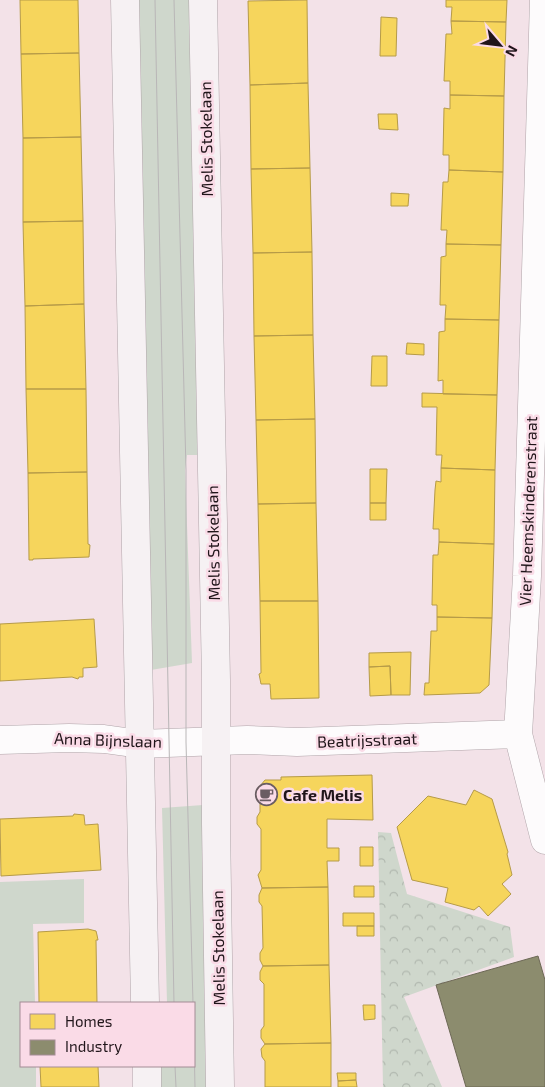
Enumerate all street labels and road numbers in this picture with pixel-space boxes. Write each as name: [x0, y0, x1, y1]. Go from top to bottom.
street label: Melis Stokelaan: [195, 81, 216, 197]
street label: Vier Heemskinderenstraat: [515, 416, 540, 606]
street label: Melis Stokelaan: [202, 485, 223, 601]
street label: Anna Bijnslaan: [54, 728, 162, 752]
street label: Beatrijsstraat: [317, 728, 417, 752]
street label: Melis Stokelaan: [207, 890, 228, 1006]

